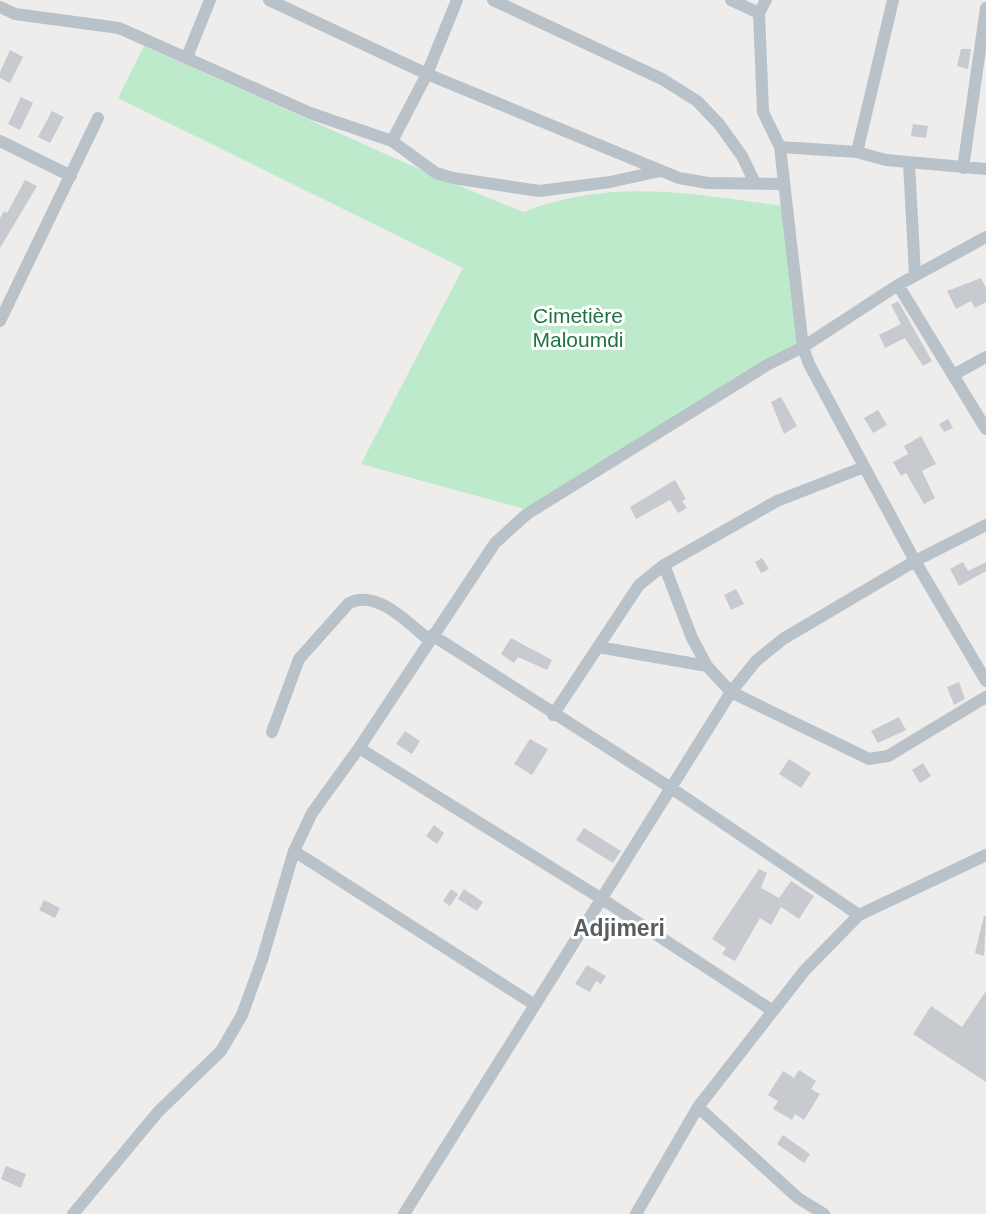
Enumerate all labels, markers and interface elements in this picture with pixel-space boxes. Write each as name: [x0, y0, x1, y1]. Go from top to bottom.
park label: Cimetière Maloumdi: [532, 304, 624, 351]
district label: Adjimeri: [573, 915, 665, 941]

